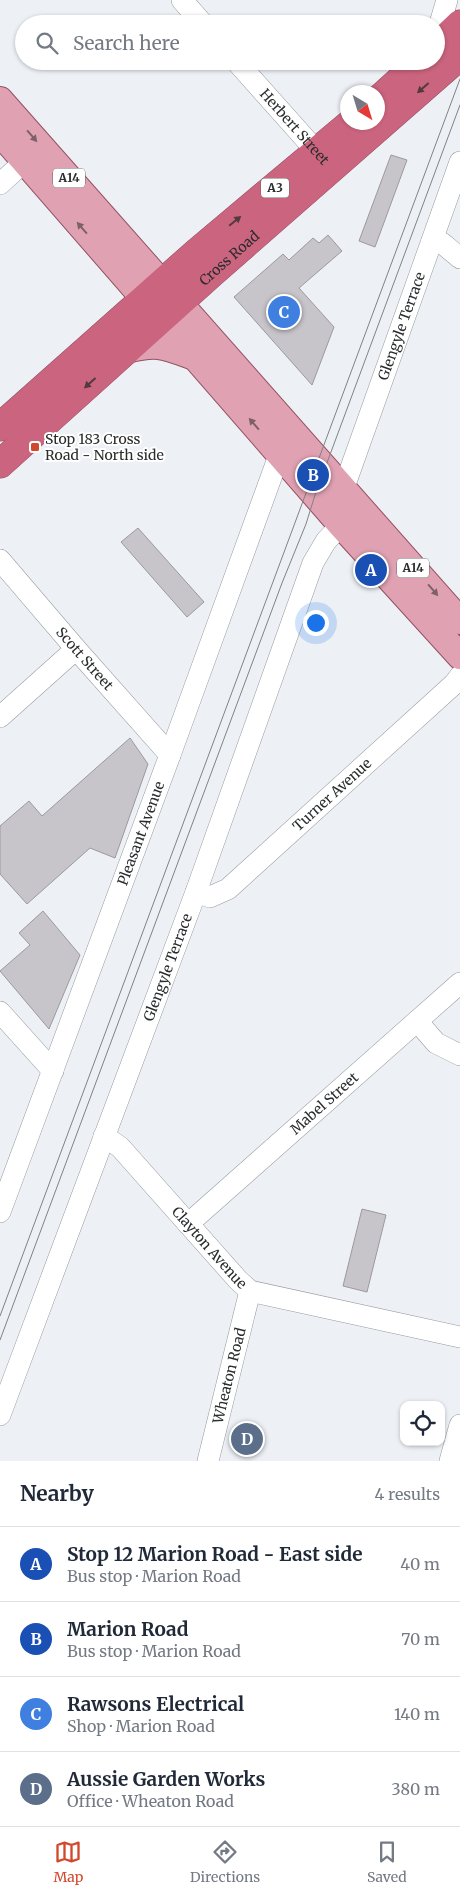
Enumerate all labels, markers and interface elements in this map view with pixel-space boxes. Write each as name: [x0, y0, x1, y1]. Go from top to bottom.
search box: [15, 15, 445, 70]
icon: search: [33, 29, 61, 57]
text: Search here: [73, 31, 180, 55]
one-way arrow: [417, 82, 430, 93]
street label: Herbert Street: [256, 85, 333, 169]
north arrow: [340, 85, 385, 130]
one-way arrow: [26, 130, 38, 142]
road number: A14: [53, 168, 85, 188]
road number: A3: [261, 178, 289, 198]
one-way arrow: [228, 215, 241, 226]
one-way arrow: [77, 222, 88, 234]
street label: Cross Road: [195, 227, 263, 289]
street label: Glengyle Terrace: [374, 270, 429, 383]
pin: C: [268, 293, 300, 331]
one-way arrow: [85, 377, 97, 389]
one-way arrow: [248, 417, 259, 430]
place label: Stop 183 Cross Road - North side: [45, 430, 164, 464]
marker: Stop 183 Cross Road - North side: [29, 441, 41, 453]
pin: B: [297, 456, 329, 494]
pin: A: [355, 551, 387, 589]
road number: A14: [397, 558, 429, 578]
one-way arrow: [427, 584, 439, 596]
your location: [303, 610, 329, 636]
street label: Scott Street: [52, 623, 118, 694]
street label: Turner Avenue: [289, 754, 375, 835]
street label: Pleasant Avenue: [113, 779, 168, 888]
street label: Glengyle Terrace: [139, 911, 196, 1024]
street label: Mabel Street: [286, 1068, 362, 1138]
street label: Clayton Avenue: [168, 1203, 251, 1293]
street label: Wheaton Road: [208, 1325, 250, 1426]
map controls: [400, 1401, 445, 1446]
button: locate: [400, 1401, 445, 1446]
pin: D: [231, 1420, 263, 1458]
text: Nearby: [20, 1480, 94, 1507]
text: 4 results: [374, 1484, 440, 1504]
text: Stop 12 Marion Road - East side: [67, 1542, 363, 1566]
text: A: [30, 1554, 42, 1574]
text: 40 m: [400, 1554, 440, 1574]
text: Bus stop · Marion Road: [67, 1566, 241, 1586]
text: Marion Road: [67, 1617, 188, 1641]
text: B: [30, 1629, 42, 1649]
text: 70 m: [401, 1629, 440, 1649]
text: Bus stop · Marion Road: [67, 1641, 241, 1661]
text: Rawsons Electrical: [67, 1692, 244, 1716]
text: C: [31, 1704, 41, 1724]
text: 140 m: [394, 1704, 440, 1724]
text: Shop · Marion Road: [67, 1716, 215, 1736]
text: Aussie Garden Works: [67, 1767, 265, 1791]
text: D: [30, 1779, 42, 1799]
text: 380 m: [392, 1779, 440, 1799]
text: Office · Wheaton Road: [67, 1791, 234, 1811]
tab: Map: [53, 1838, 83, 1886]
tab: Directions: [190, 1838, 260, 1886]
tab: Saved: [367, 1838, 407, 1886]

